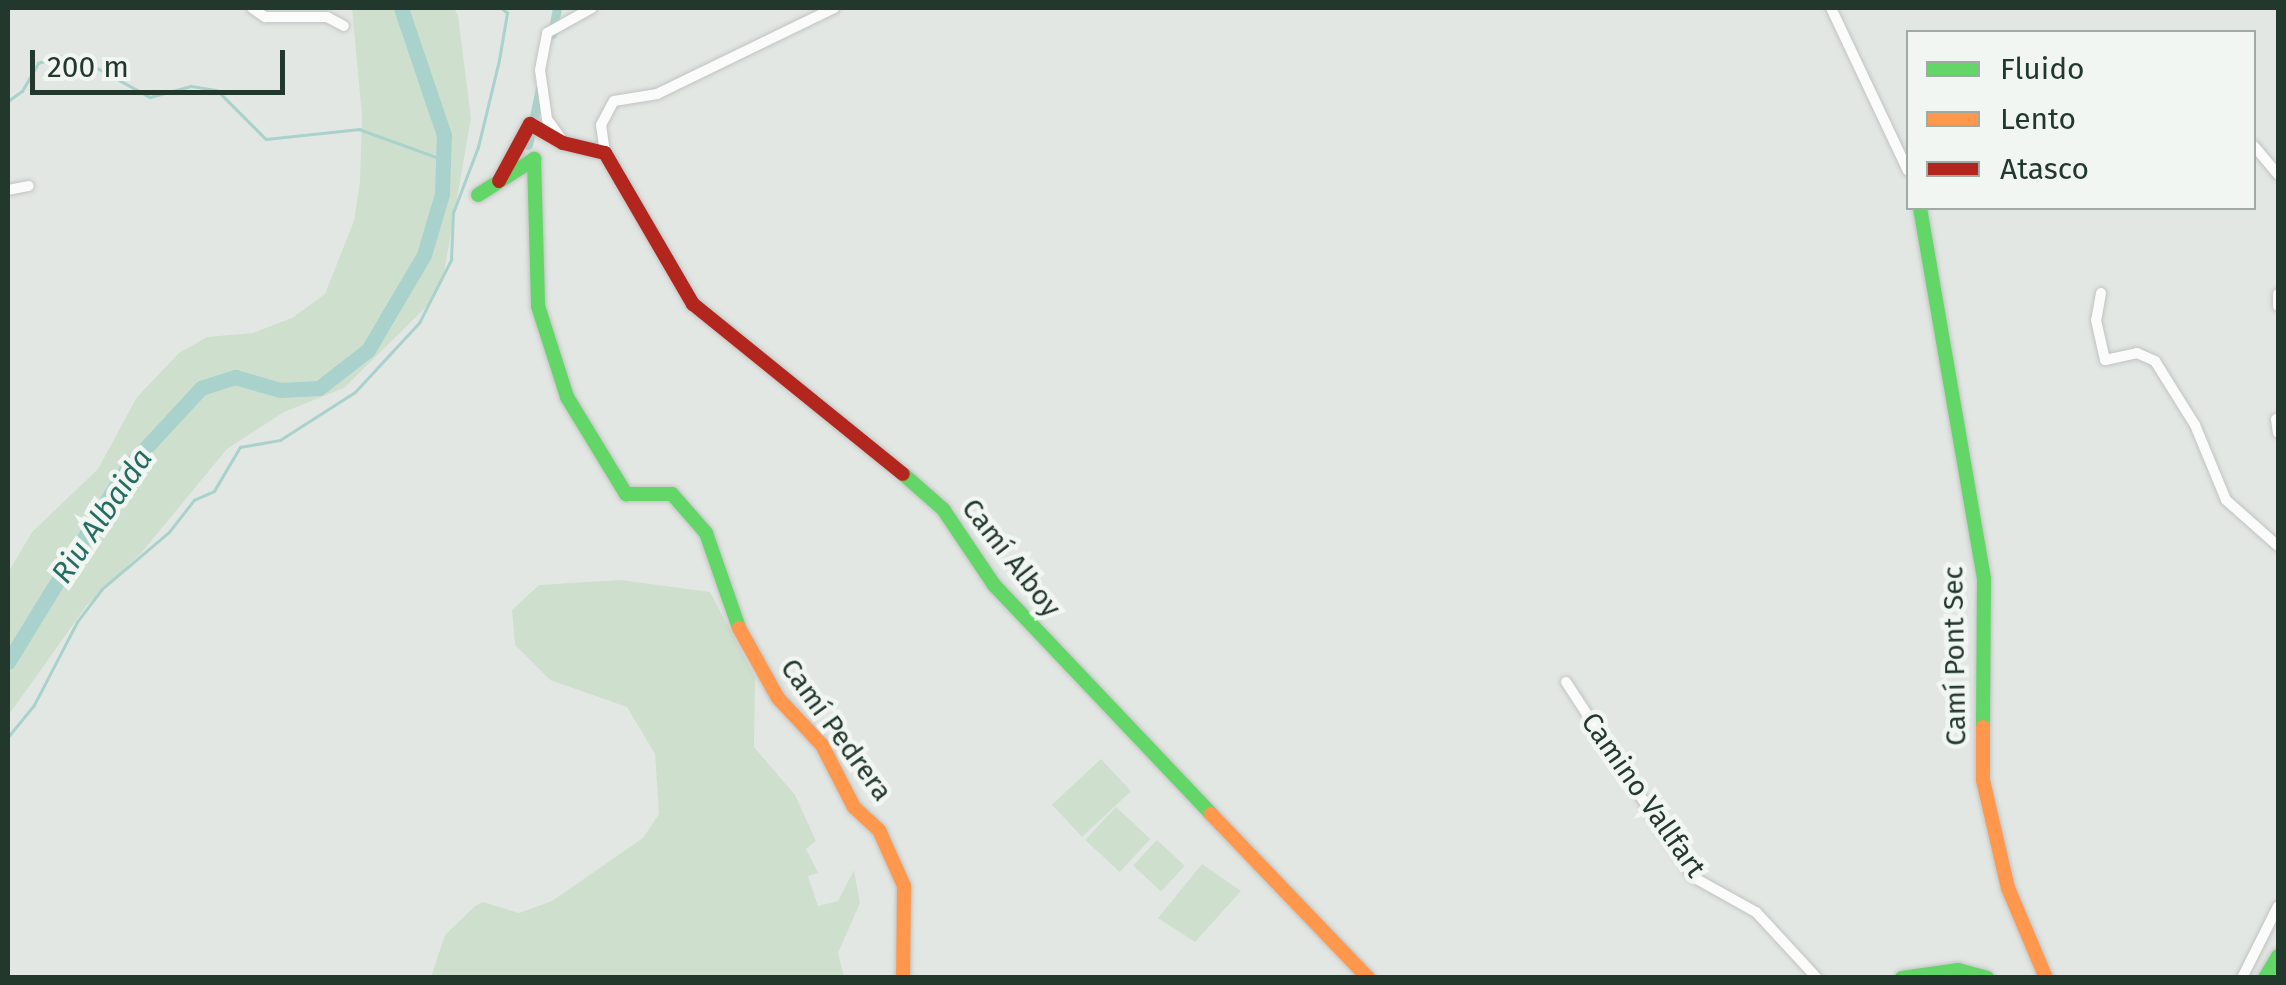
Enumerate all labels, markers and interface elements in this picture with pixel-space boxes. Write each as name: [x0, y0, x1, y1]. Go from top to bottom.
scale bar: [35, 30, 290, 92]
legend: [1906, 30, 2256, 210]
text: 200 m: [47, 49, 129, 85]
text: Fluido: [2000, 51, 2085, 87]
text: Lento: [2000, 101, 2076, 137]
text: Atasco: [2000, 151, 2089, 187]
water label: Riu Albaida: [44, 442, 160, 590]
street label: Camí Alboy: [954, 492, 1068, 624]
street label: Camí Pont Sec: [1937, 566, 1973, 746]
street label: Camí Pedrera: [773, 652, 899, 808]
street label: Camino Vallfart: [1574, 706, 1712, 884]

